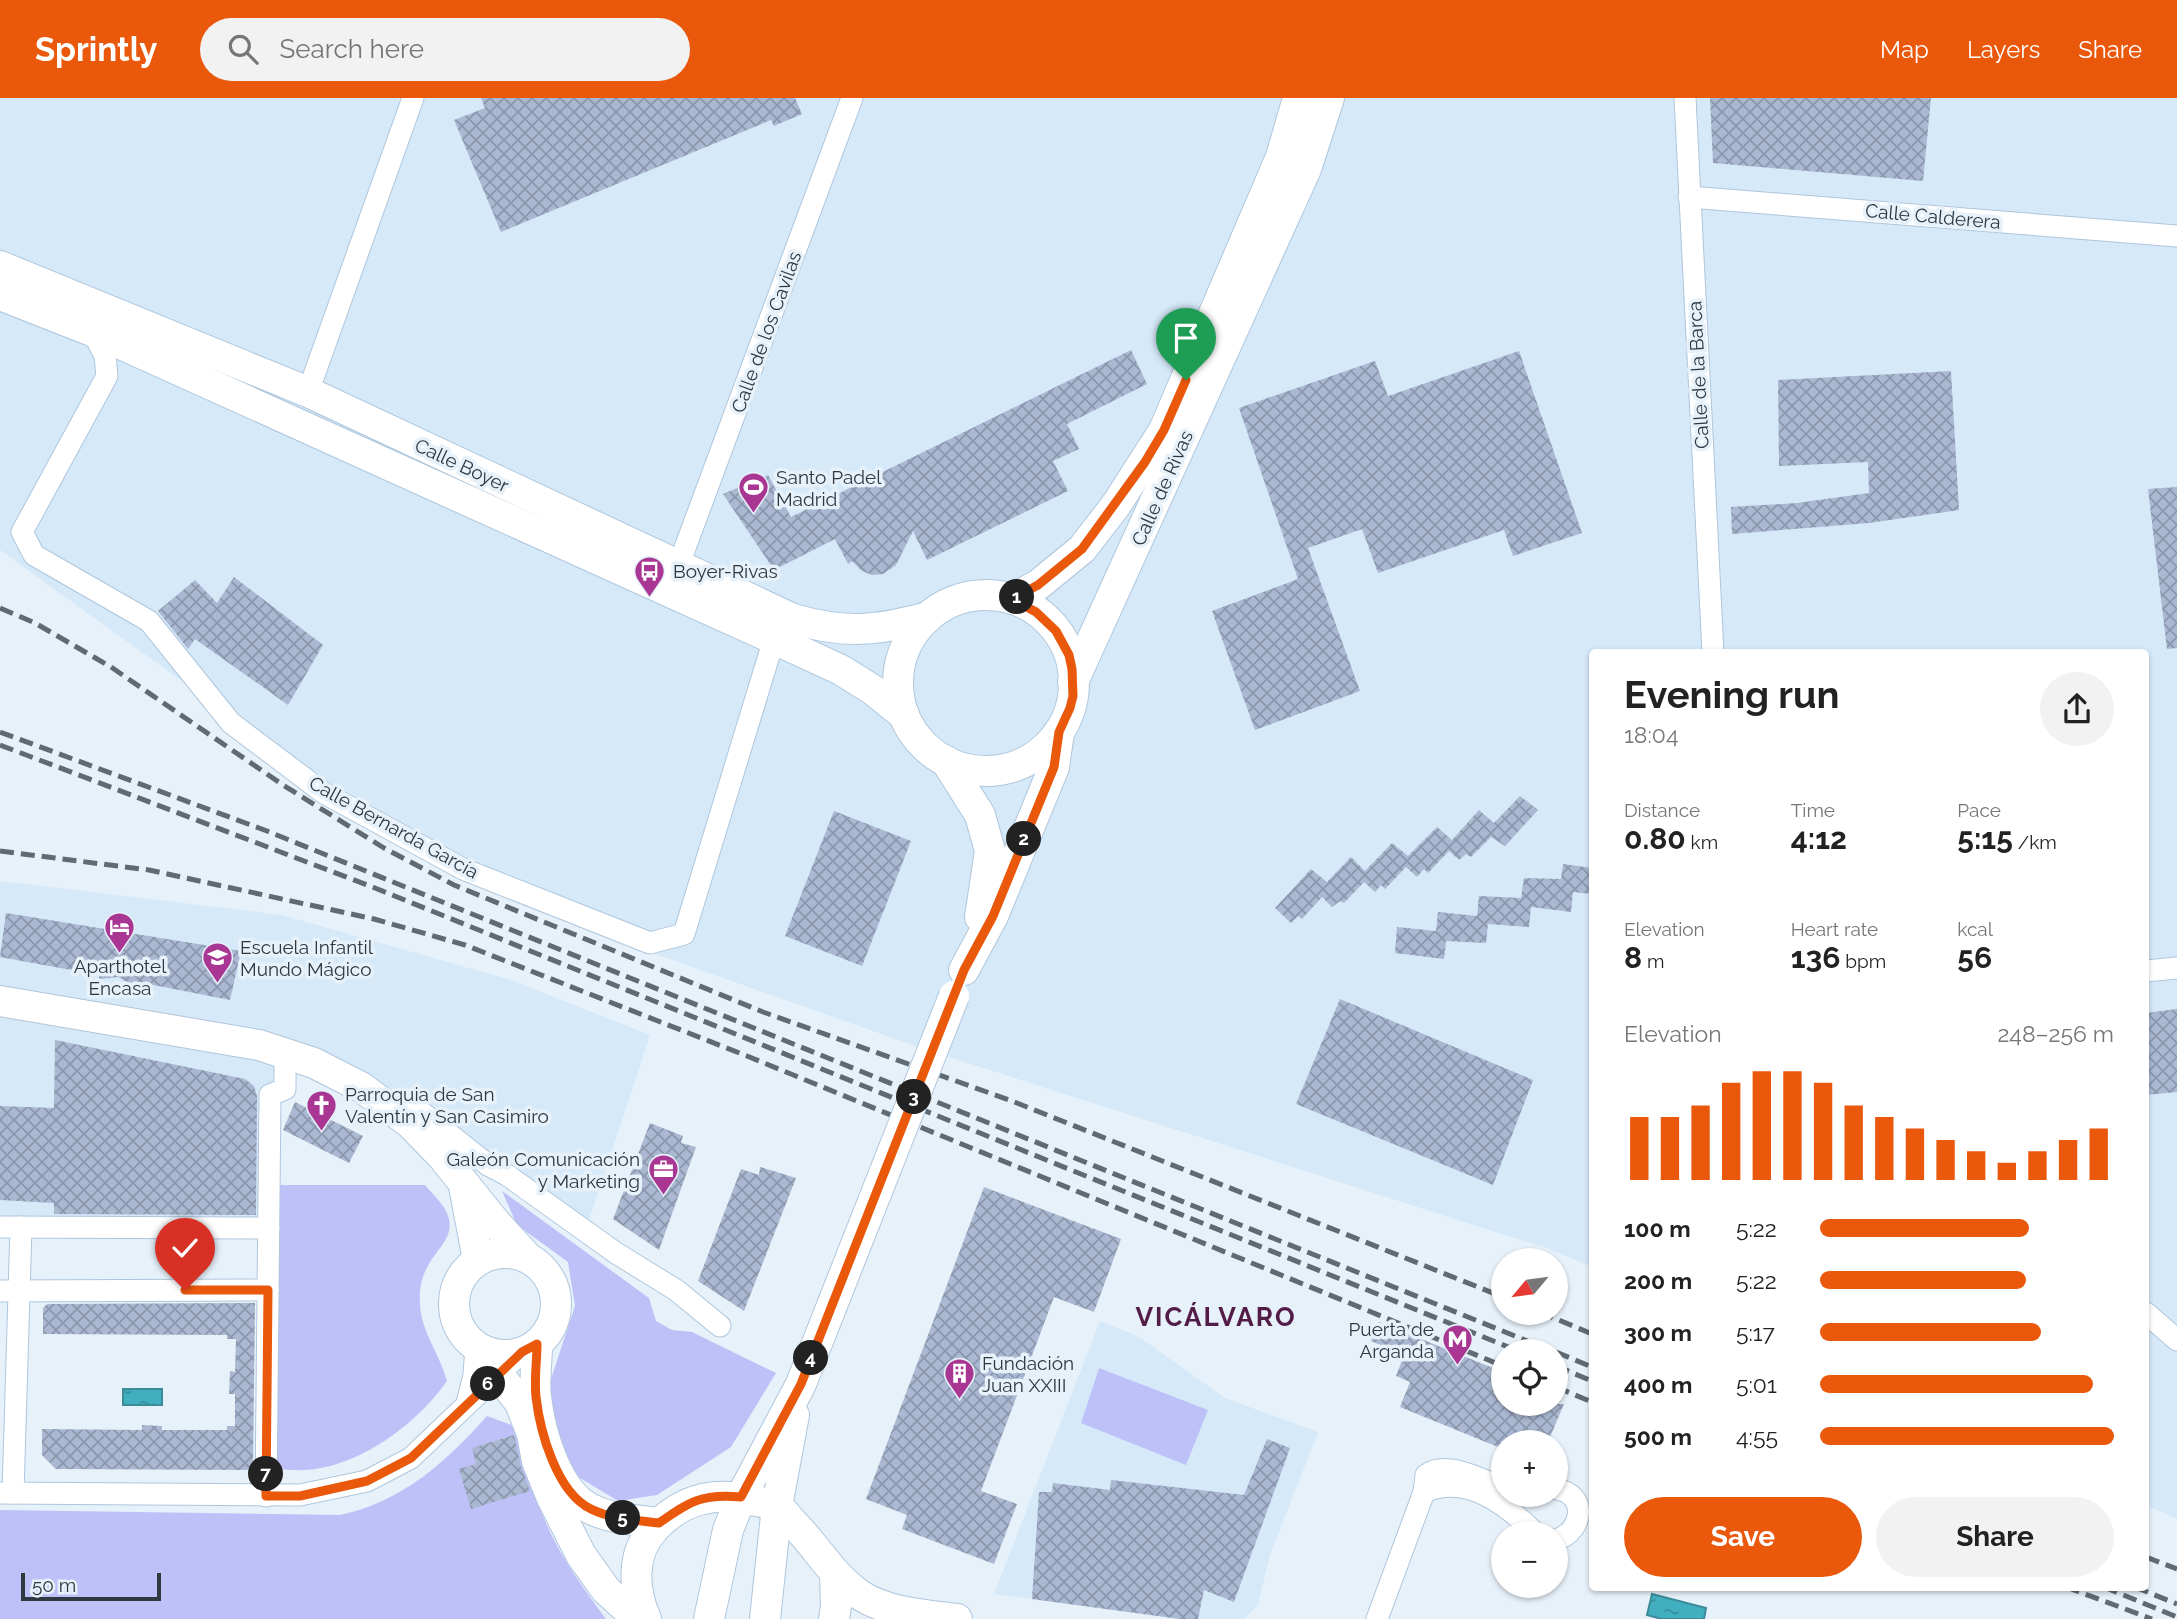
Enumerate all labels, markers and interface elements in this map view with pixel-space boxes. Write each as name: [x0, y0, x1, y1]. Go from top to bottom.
search box: [200, 18, 690, 81]
text: Sprintly: [35, 30, 158, 69]
icon: search: [224, 30, 262, 68]
text: Search here: [280, 34, 424, 64]
text: Map: [1880, 35, 1929, 64]
text: Layers: [1967, 35, 2040, 64]
text: Share: [2078, 35, 2142, 64]
street label: Calle Calderera: [1864, 199, 2002, 233]
street label: Calle de los Cavilas: [727, 248, 805, 416]
street label: Calle de la Barca: [1683, 300, 1713, 450]
pin: [1156, 308, 1216, 380]
icon: arrive: [1167, 319, 1205, 357]
street label: Calle de Rivas: [1127, 427, 1197, 549]
street label: Calle Boyer: [412, 434, 513, 496]
place label: Santo Padel Madrid: [776, 466, 882, 510]
sports icon: Santo Padel Madrid: [736, 471, 770, 515]
bus stop icon: Boyer-Rivas: [633, 554, 667, 598]
place label: Boyer-Rivas: [673, 560, 778, 582]
pin: 1: [1000, 580, 1034, 614]
text: 1: [1012, 585, 1021, 607]
text: Evening run: [1624, 672, 1839, 717]
button: share: [2040, 672, 2114, 746]
text: 18:04: [1624, 721, 1678, 748]
street label: Calle Bernarda García: [305, 771, 483, 883]
text: Distance: [1624, 799, 1700, 821]
text: Time: [1791, 799, 1835, 821]
text: Pace: [1957, 799, 2001, 821]
text: 0.80: [1624, 821, 1686, 856]
text: 4:12: [1791, 821, 1847, 856]
text: 5:15: [1957, 821, 2013, 856]
pin: 2: [1006, 822, 1042, 856]
text: 2: [1018, 827, 1029, 849]
text: km: [1686, 831, 1718, 853]
text: /km: [2013, 831, 2057, 853]
hotel icon: Aparthotel Encasa: [103, 910, 137, 954]
text: Elevation: [1624, 918, 1705, 940]
text: Heart rate: [1791, 918, 1878, 940]
text: kcal: [1957, 918, 1993, 940]
place label: Escuela Infantil Mundo Mágico: [240, 936, 374, 980]
text: 8: [1624, 940, 1642, 975]
text: 136: [1791, 940, 1840, 975]
text: 56: [1957, 940, 1992, 975]
school or university icon: Escuela Infantil Mundo Mágico: [200, 941, 234, 985]
text: m: [1642, 950, 1664, 972]
text: bpm: [1840, 950, 1886, 972]
place label: Aparthotel Encasa: [74, 955, 167, 999]
text: Elevation: [1624, 1020, 1722, 1047]
text: 248–256 m: [1997, 1020, 2114, 1047]
pin: 3: [897, 1080, 932, 1114]
place label: Parroquia de San Valentín y San Casimiro: [345, 1083, 549, 1127]
text: 3: [908, 1085, 919, 1107]
church icon: Parroquia de San Valentín y San Casimiro: [305, 1088, 339, 1132]
place label: Galeón Comunicación y Marketing: [446, 1148, 640, 1192]
office icon: Galeón Comunicación y Marketing: [646, 1153, 680, 1197]
text: 100 m: [1624, 1215, 1691, 1242]
text: 5:22: [1736, 1215, 1777, 1242]
pin: [155, 1218, 215, 1290]
icon: check: [166, 1229, 204, 1267]
north arrow: [1491, 1248, 1568, 1325]
map controls: [1491, 1248, 1568, 1598]
text: 200 m: [1624, 1267, 1692, 1294]
text: 5:22: [1736, 1267, 1777, 1294]
district label: VICÁLVARO: [1135, 1302, 1297, 1332]
place label: Puerta de Arganda: [1349, 1318, 1434, 1362]
text: 300 m: [1624, 1319, 1692, 1346]
text: 5:17: [1736, 1319, 1775, 1346]
metro station icon: Puerta de Arganda: [1440, 1323, 1474, 1367]
button: locate: [1491, 1339, 1568, 1416]
pin: 4: [794, 1340, 828, 1376]
text: 4: [805, 1346, 816, 1368]
place label: Fundación Juan XXIII: [982, 1352, 1074, 1396]
building icon: Fundación Juan XXIII: [942, 1357, 976, 1401]
pin: 6: [470, 1366, 505, 1402]
text: 400 m: [1624, 1371, 1692, 1398]
text: 5:01: [1736, 1371, 1777, 1398]
text: 6: [482, 1372, 493, 1394]
text: 500 m: [1624, 1423, 1692, 1450]
text: 4:55: [1736, 1423, 1778, 1450]
button: +: [1491, 1430, 1568, 1507]
pin: 7: [248, 1456, 284, 1492]
text: 7: [260, 1462, 271, 1484]
button: Save: [1624, 1497, 1862, 1577]
button: Share: [1876, 1497, 2114, 1577]
pin: 5: [606, 1500, 640, 1536]
text: 5: [617, 1506, 628, 1528]
button: −: [1491, 1521, 1568, 1598]
scale bar: [21, 1570, 161, 1602]
text: 50 m: [32, 1574, 76, 1596]

